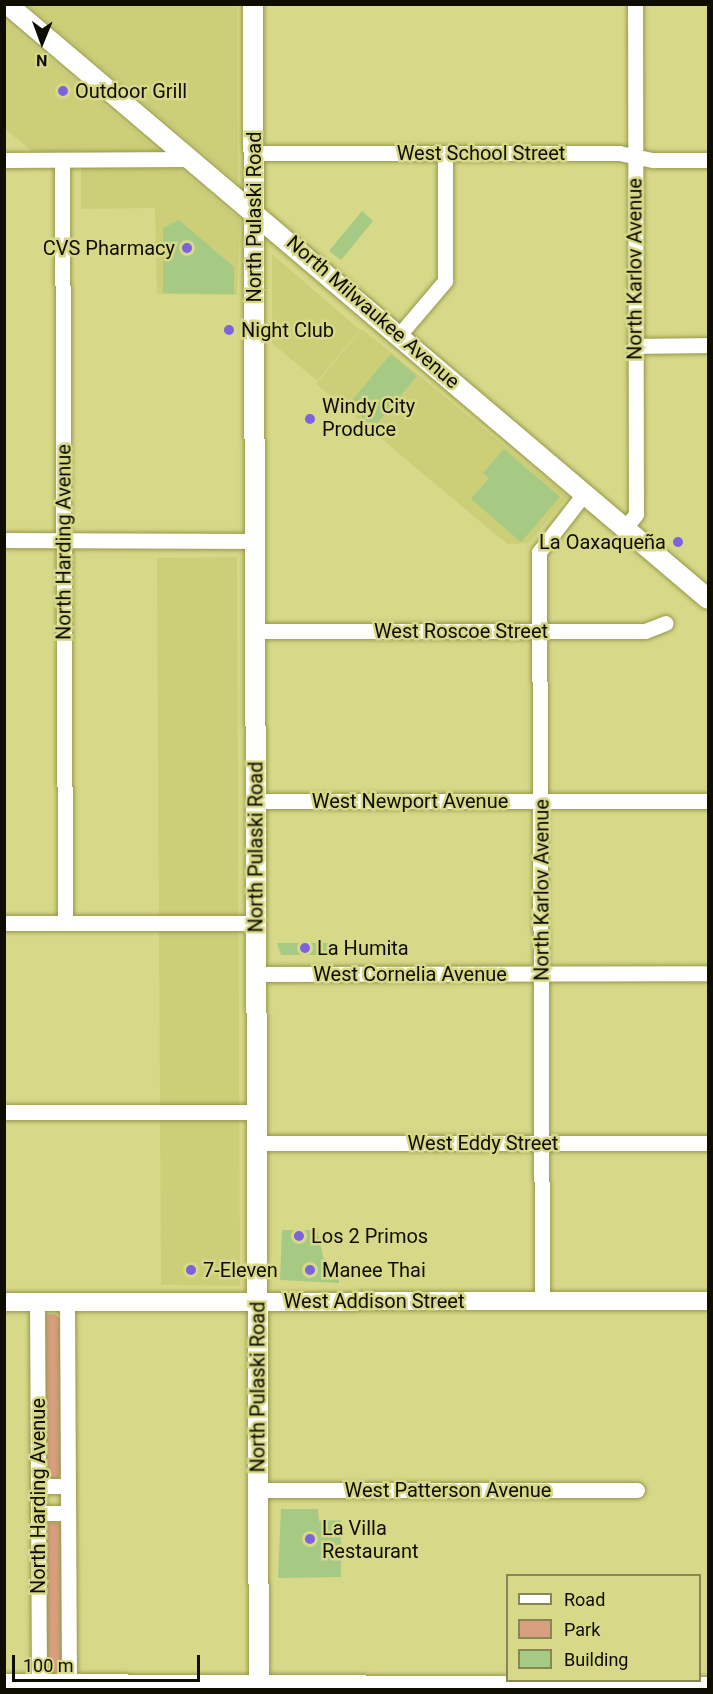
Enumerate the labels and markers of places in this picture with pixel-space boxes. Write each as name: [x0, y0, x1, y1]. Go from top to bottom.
place label: Outdoor Grill: [75, 79, 187, 103]
marker: Outdoor Grill: [56, 84, 70, 98]
place label: CVS Pharmacy: [43, 236, 175, 260]
marker: CVS Pharmacy: [180, 241, 194, 255]
place label: Night Club: [241, 318, 334, 342]
marker: Night Club: [222, 323, 236, 337]
place label: Windy City Produce: [322, 395, 415, 442]
marker: Windy City Produce: [303, 412, 317, 426]
place label: La Oaxaqueña: [539, 530, 666, 554]
marker: La Oaxaqueña: [671, 535, 685, 549]
place label: La Humita: [317, 936, 409, 960]
marker: La Humita: [298, 941, 312, 955]
place label: Los 2 Primos: [311, 1224, 428, 1248]
marker: Los 2 Primos: [292, 1229, 306, 1243]
place label: 7-Eleven: [203, 1258, 278, 1282]
place label: Manee Thai: [322, 1258, 426, 1282]
marker: 7-Eleven: [184, 1263, 198, 1277]
marker: Manee Thai: [303, 1263, 317, 1277]
place label: La Villa Restaurant: [322, 1516, 419, 1563]
marker: La Villa Restaurant: [303, 1532, 317, 1546]

